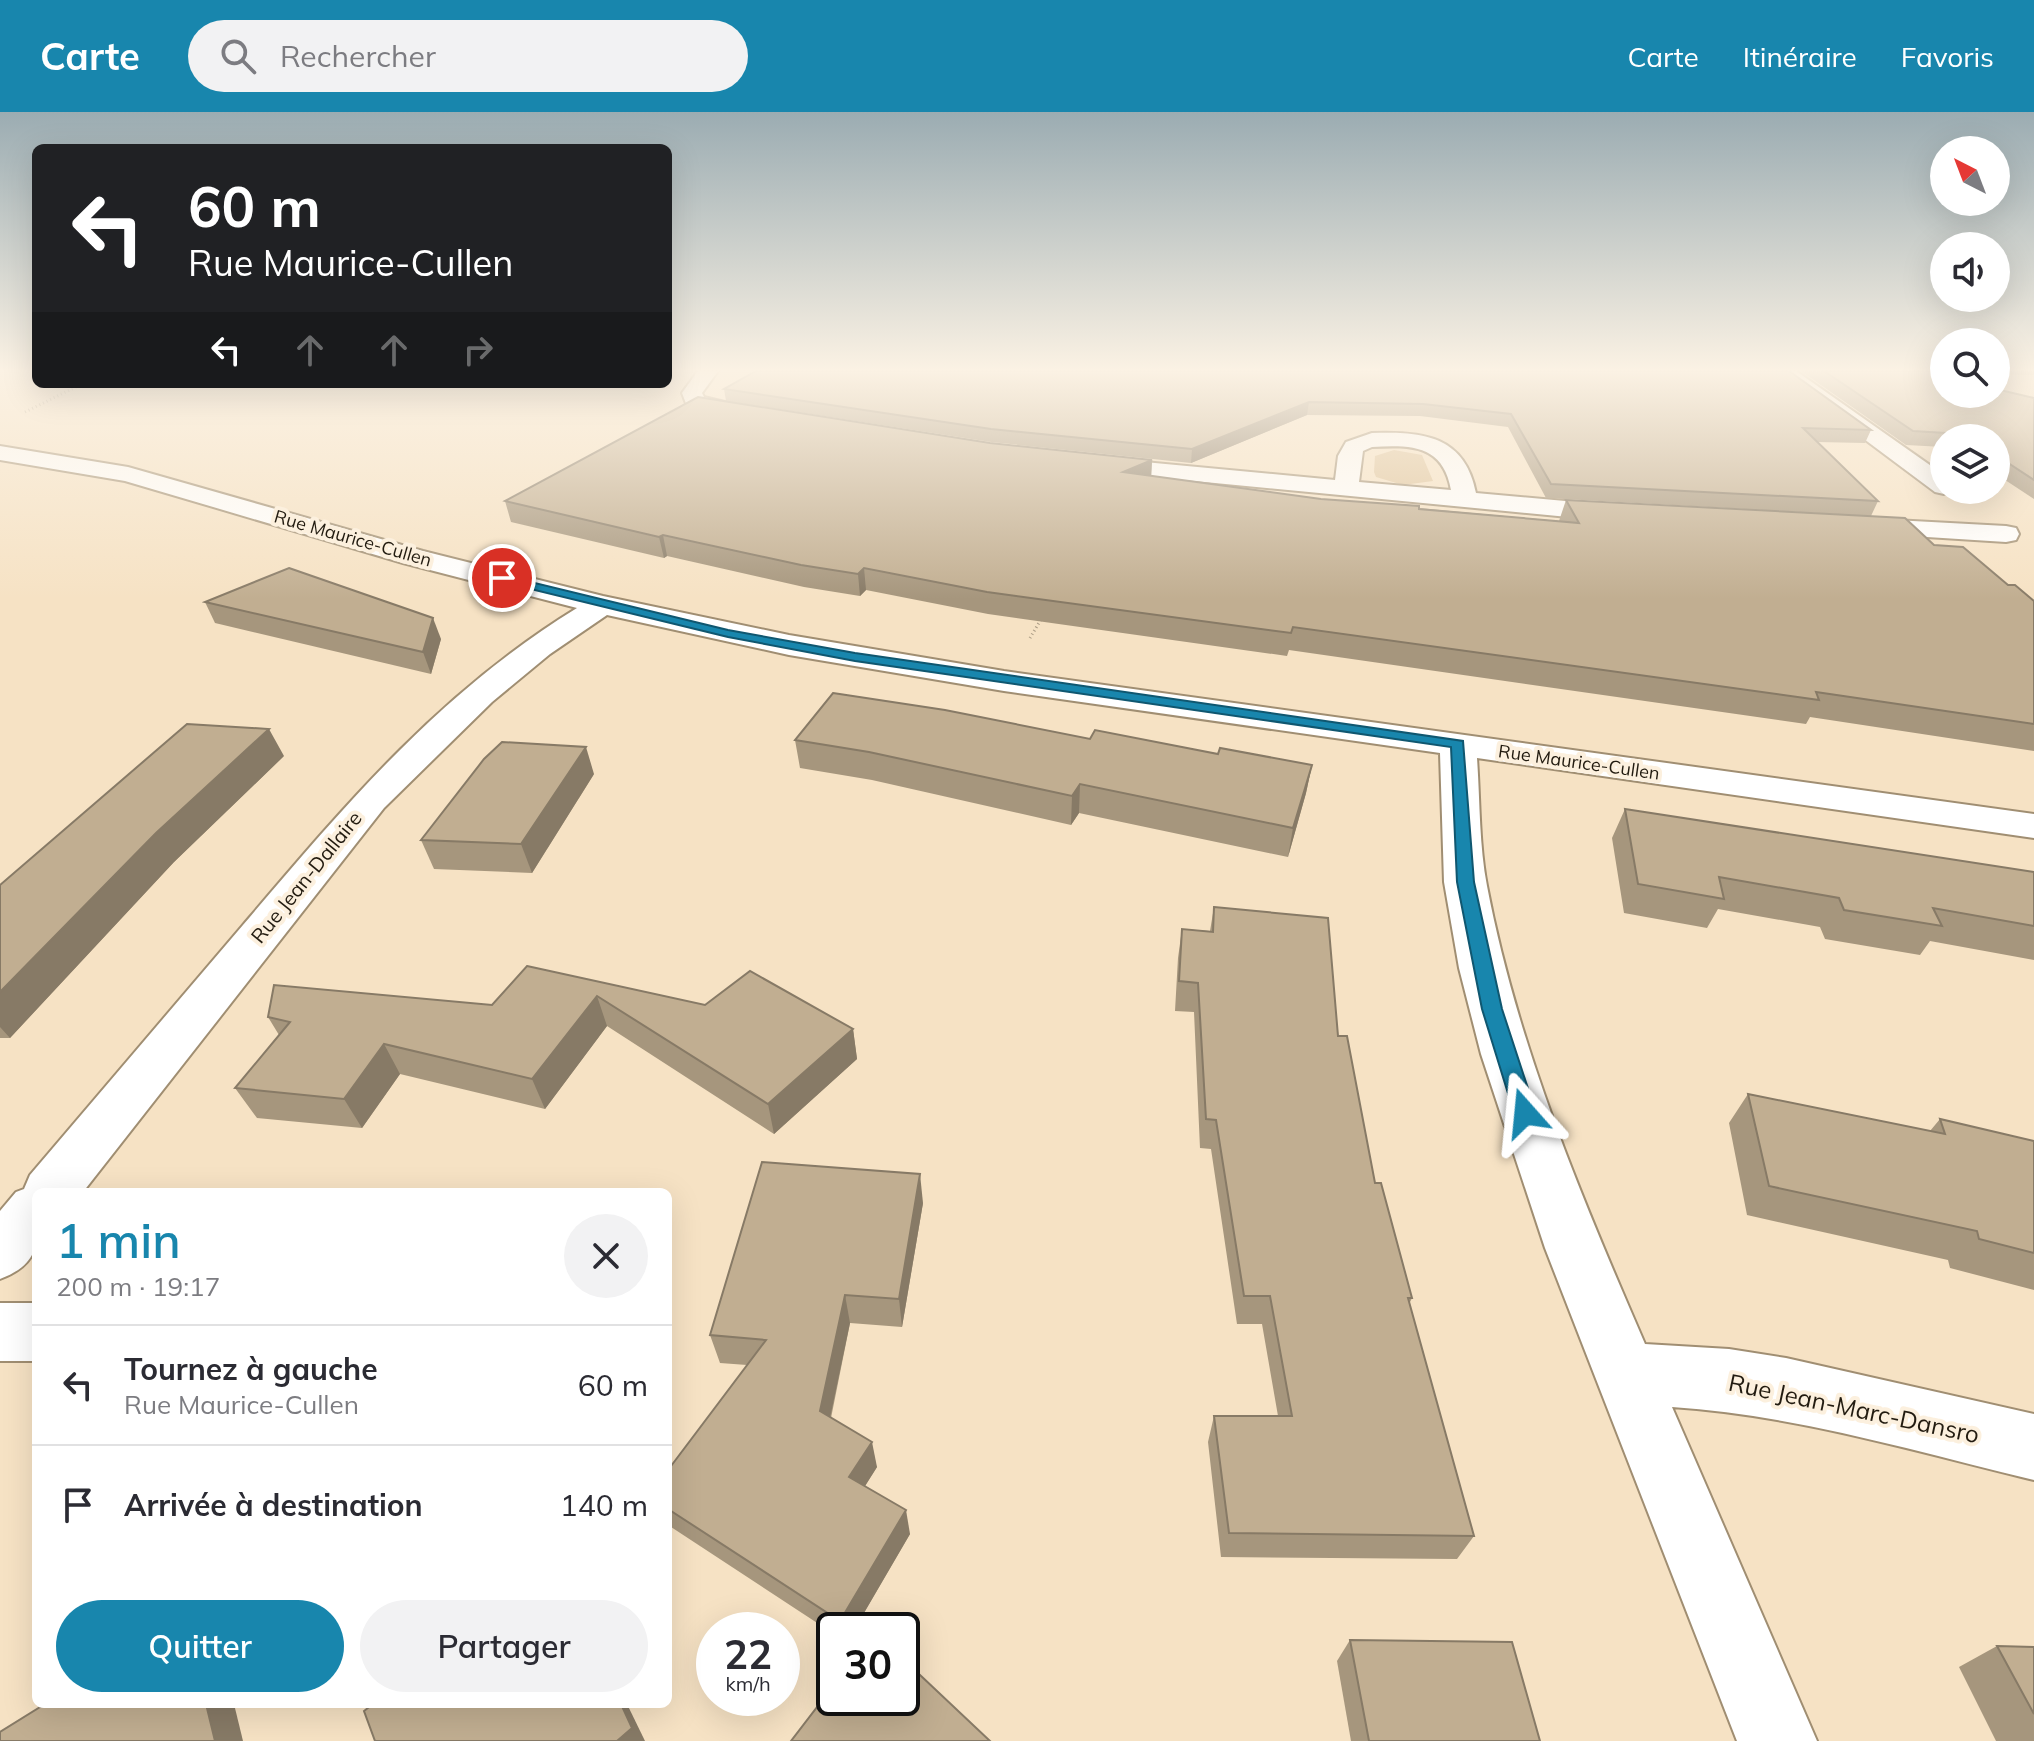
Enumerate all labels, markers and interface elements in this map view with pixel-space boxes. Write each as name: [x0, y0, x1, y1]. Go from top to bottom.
search box: [188, 20, 748, 92]
text: Carte: [40, 32, 140, 80]
icon: search: [216, 34, 260, 78]
text: Rechercher: [280, 37, 436, 75]
text: Carte: [1627, 39, 1699, 74]
text: Itinéraire: [1743, 39, 1857, 74]
text: Favoris: [1901, 39, 1994, 74]
north arrow: [1930, 136, 2010, 216]
map controls: [1930, 136, 2010, 504]
text: 60 m: [188, 171, 321, 241]
icon: left: [56, 176, 160, 280]
button: sound: [1930, 232, 2010, 312]
text: Rue Maurice-Cullen: [188, 240, 513, 285]
icon: left: [204, 328, 248, 372]
icon: ahead: [288, 328, 332, 372]
icon: ahead: [372, 328, 416, 372]
icon: right: [456, 328, 500, 372]
button: search: [1930, 328, 2010, 408]
button: layers: [1930, 424, 2010, 504]
street label: Rue Maurice-Cullen: [272, 505, 434, 571]
pin: [468, 544, 536, 612]
icon: arrive: [480, 556, 524, 600]
street label: Rue Maurice-Cullen: [1497, 739, 1661, 785]
street label: Rue Jean-Dallaire: [245, 806, 367, 948]
position arrow: [1483, 1071, 1567, 1155]
text: 1 min: [56, 1210, 181, 1270]
button: close: [564, 1214, 648, 1298]
text: 200 m · 19:17: [56, 1270, 220, 1303]
text: Tournez à gauche: [124, 1350, 378, 1388]
icon: left: [56, 1363, 100, 1407]
text: 60 m: [578, 1366, 648, 1404]
street label: Rue Jean-Marc-Dansro: [1726, 1367, 1982, 1449]
text: Rue Maurice-Cullen: [124, 1388, 359, 1421]
icon: arrive: [56, 1483, 100, 1527]
text: Arrivée à destination: [124, 1486, 423, 1524]
text: 140 m: [560, 1486, 648, 1524]
button: Quitter: [56, 1600, 344, 1692]
button: Partager: [360, 1600, 648, 1692]
speed limit sign: 30: [816, 1612, 920, 1716]
text: 22: [724, 1629, 772, 1679]
text: km/h: [725, 1671, 771, 1696]

